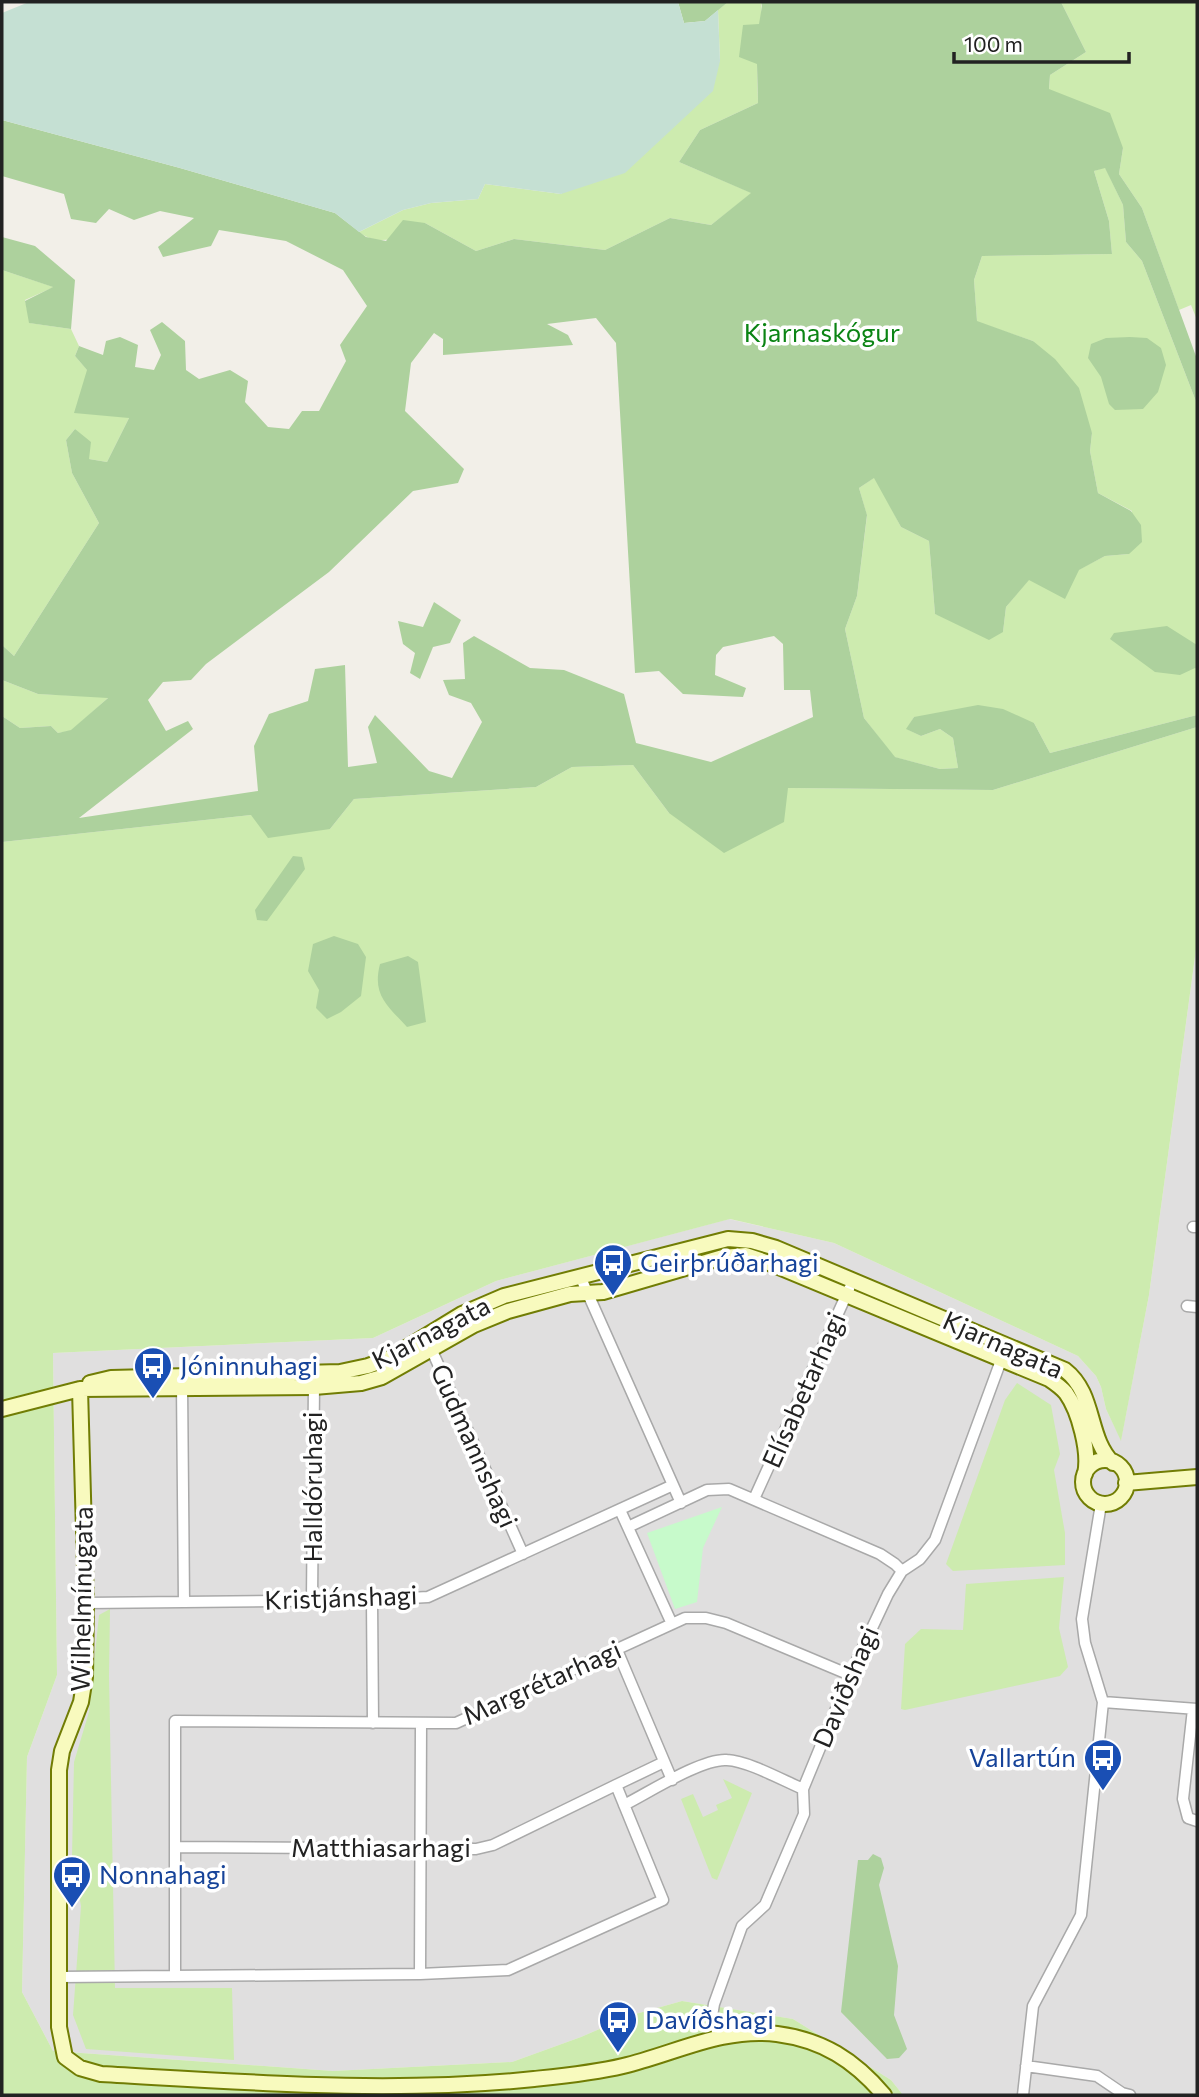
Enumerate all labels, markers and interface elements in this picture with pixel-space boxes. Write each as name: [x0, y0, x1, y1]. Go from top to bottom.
scale bar: [954, 21, 1129, 65]
text: 100 m: [964, 31, 1023, 56]
park label: Kjarnaskógur: [744, 316, 900, 347]
bus stop icon: Geirþrúðarhagi: [592, 1242, 634, 1297]
place label: Geirþrúðarhagi: [640, 1246, 819, 1277]
street label: Kjarnagata: [366, 1289, 495, 1375]
street label: Kjarnagata: [939, 1303, 1069, 1384]
street label: Elísabetarhagi: [755, 1307, 851, 1472]
bus stop icon: Jóninnuhagi: [132, 1345, 174, 1400]
place label: Jóninnuhagi: [180, 1349, 318, 1380]
street label: Gudmannshagi: [425, 1359, 525, 1532]
street label: Halldóruhagi: [296, 1411, 327, 1563]
street label: Wilhelmínugata: [63, 1506, 98, 1692]
street label: Kristjánshagi: [264, 1578, 418, 1615]
street label: Daviðshagi: [805, 1621, 884, 1752]
street label: Margrétarhagi: [457, 1633, 625, 1730]
bus stop icon: Vallartún: [1082, 1737, 1124, 1792]
place label: Vallartún: [969, 1741, 1076, 1772]
street label: Matthiasarhagi: [291, 1831, 471, 1862]
bus stop icon: Nonnahagi: [51, 1854, 93, 1909]
place label: Nonnahagi: [99, 1858, 227, 1889]
bus stop icon: Davíðshagi: [597, 1999, 639, 2054]
place label: Davíðshagi: [645, 2003, 774, 2034]

